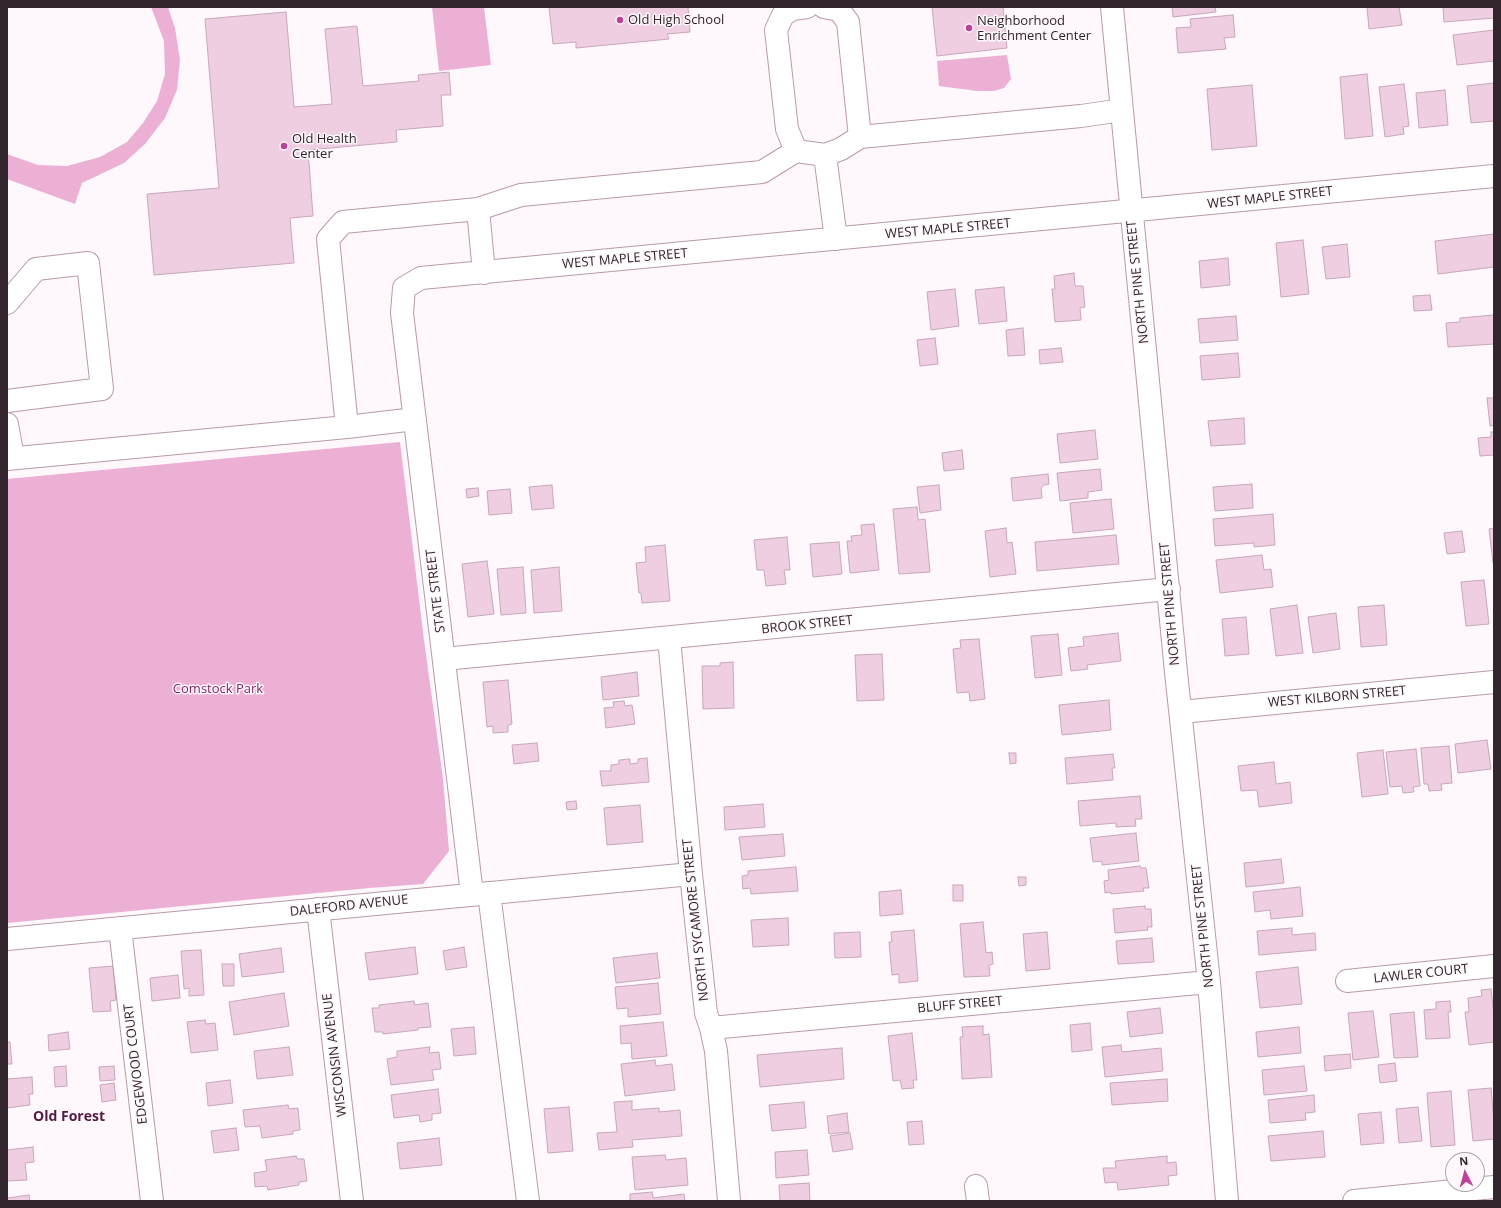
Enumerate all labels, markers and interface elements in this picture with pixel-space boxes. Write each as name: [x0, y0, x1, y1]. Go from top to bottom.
place label: Old High School: [628, 12, 724, 28]
place label: Neighborhood Enrichment Center: [977, 13, 1091, 44]
marker: Old High School: [615, 15, 625, 25]
marker: Neighborhood Enrichment Center: [964, 23, 974, 33]
place label: Old Health Center: [292, 131, 357, 162]
marker: Old Health Center: [279, 141, 289, 151]
street label: WEST MAPLE STREET: [1207, 184, 1333, 212]
street label: WEST MAPLE STREET: [885, 216, 1011, 242]
street label: NORTH PINE STREET: [1124, 220, 1152, 344]
street label: WEST MAPLE STREET: [562, 246, 688, 272]
street label: NORTH PINE STREET: [1157, 542, 1183, 666]
street label: STATE STREET: [423, 548, 449, 634]
street label: BROOK STREET: [760, 612, 854, 638]
park label: Comstock Park: [173, 681, 263, 697]
street label: WEST KILBORN STREET: [1267, 683, 1407, 711]
street label: NORTH SYCAMORE STREET: [680, 838, 712, 1002]
street label: NORTH PINE STREET: [1189, 864, 1217, 988]
street label: DALEFORD AVENUE: [289, 892, 409, 920]
street label: LAWLER COURT: [1373, 961, 1469, 987]
street label: WISCONSIN AVENUE: [320, 992, 350, 1118]
street label: BLUFF STREET: [917, 994, 1003, 1016]
street label: EDGEWOOD COURT: [121, 1003, 151, 1125]
district label: Old Forest: [33, 1109, 105, 1125]
north arrow: [1445, 1152, 1485, 1192]
text: N: [1459, 1153, 1469, 1168]

